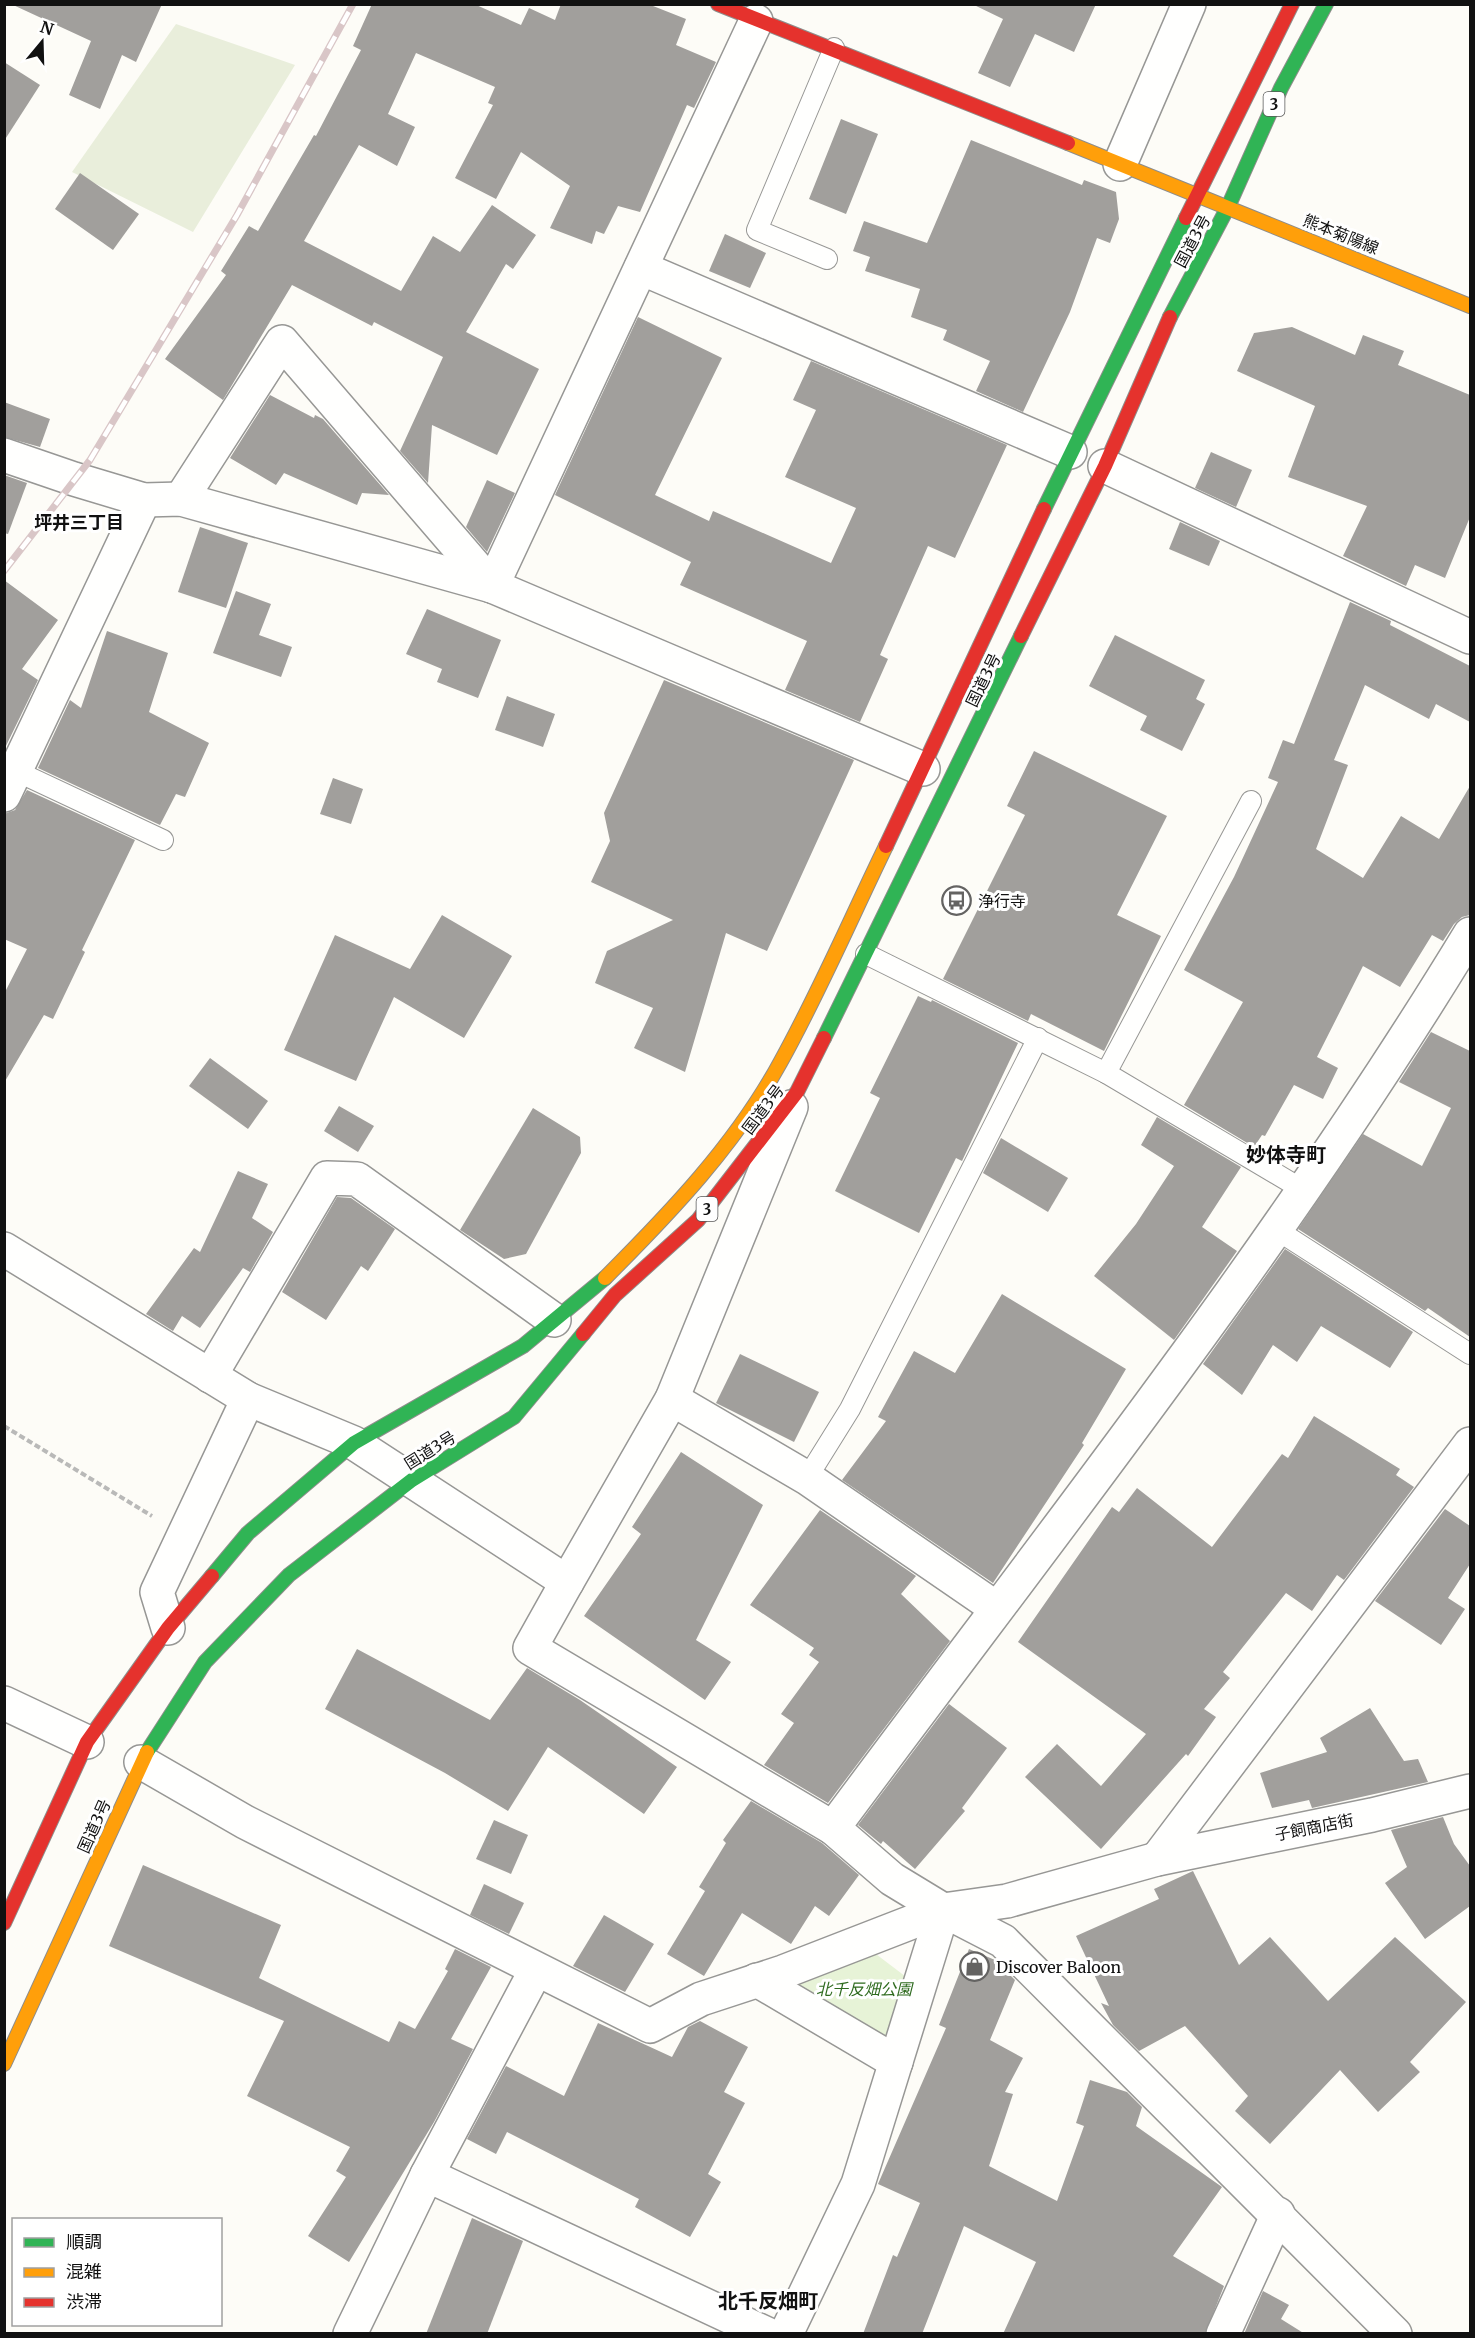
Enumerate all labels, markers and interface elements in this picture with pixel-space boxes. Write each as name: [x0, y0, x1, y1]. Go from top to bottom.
north arrow: [12, 12, 72, 72]
text: N: [38, 16, 56, 39]
road number: 3: [1264, 92, 1284, 116]
street label: 熊本菊陽線: [1300, 210, 1382, 258]
street label: 国道3号: [1170, 211, 1214, 271]
district label: 坪井三丁目: [34, 511, 124, 534]
street label: 国道3号: [961, 650, 1005, 710]
bus stop icon: 浄行寺: [941, 885, 973, 917]
place label: 浄行寺: [978, 891, 1026, 911]
street label: 国道3号: [738, 1080, 788, 1138]
district label: 妙体寺町: [1246, 1142, 1326, 1167]
road number: 3: [696, 1197, 718, 1221]
street label: 国道3号: [400, 1426, 460, 1474]
street label: 国道3号: [73, 1796, 115, 1856]
street label: 子飼商店街: [1273, 1810, 1355, 1844]
shop icon: Discover Baloon: [959, 1951, 991, 1983]
place label: Discover Baloon: [996, 1957, 1121, 1977]
park label: 北千反畑公園: [816, 1979, 914, 1999]
legend: [12, 2218, 222, 2326]
text: 順調: [66, 2230, 102, 2253]
text: 混雑: [66, 2260, 102, 2283]
district label: 北千反畑町: [718, 2288, 818, 2313]
text: 渋滞: [66, 2290, 102, 2313]

